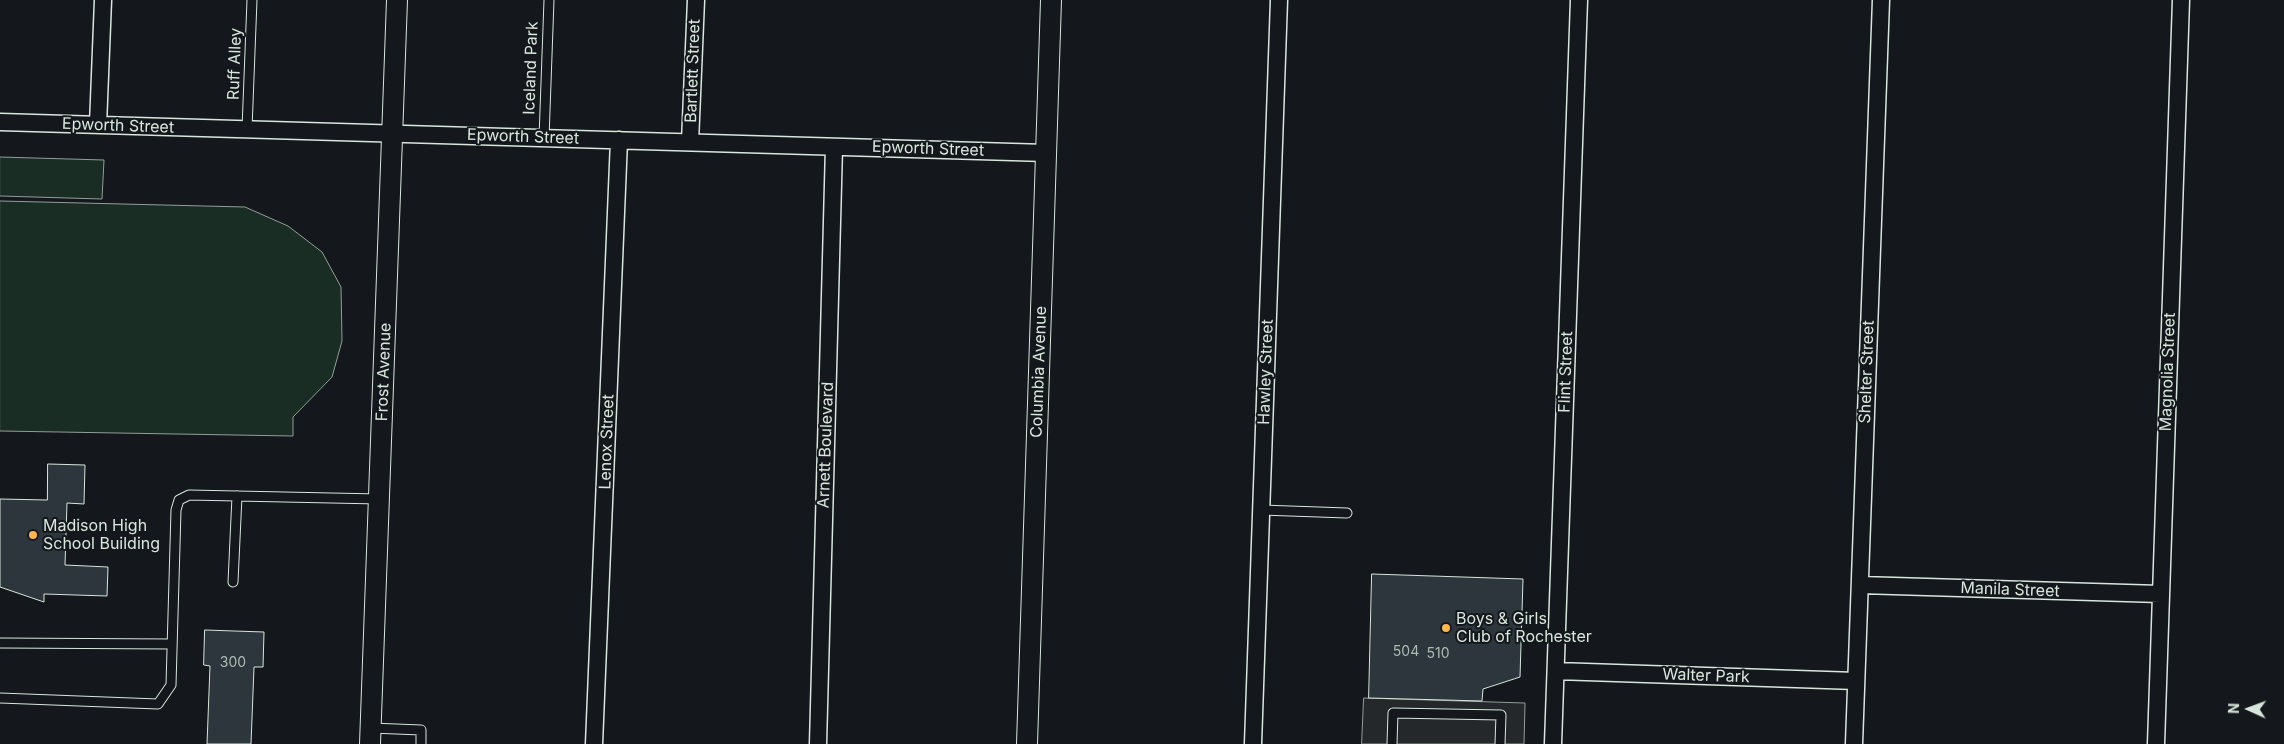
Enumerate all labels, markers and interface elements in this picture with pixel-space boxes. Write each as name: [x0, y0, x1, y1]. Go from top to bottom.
street label: Bartlett Street: [682, 19, 704, 123]
street label: Iceland Park: [520, 21, 542, 115]
street label: Ruff Alley: [224, 28, 246, 100]
street label: Epworth Street: [62, 114, 174, 138]
street label: Epworth Street: [467, 125, 579, 149]
street label: Epworth Street: [872, 137, 984, 161]
street label: Columbia Avenue: [1027, 306, 1051, 438]
street label: Magnolia Street: [2156, 312, 2180, 432]
street label: Hawley Street: [1255, 319, 1277, 425]
street label: Shelter Street: [1856, 320, 1878, 424]
street label: Frost Avenue: [373, 322, 395, 422]
street label: Flint Street: [1555, 331, 1577, 413]
street label: Arnett Boulevard: [814, 381, 838, 509]
street label: Lenox Street: [596, 394, 618, 490]
place label: Madison High School Building: [43, 516, 160, 554]
marker: Madison High School Building: [27, 529, 39, 541]
street label: Manila Street: [1960, 579, 2060, 601]
place label: Boys & Girls Club of Rochester: [1456, 609, 1592, 647]
marker: Boys & Girls Club of Rochester: [1440, 622, 1452, 634]
house number: 504: [1393, 644, 1419, 660]
house number: 510: [1426, 646, 1450, 662]
house number: 300: [220, 655, 246, 671]
street label: Walter Park: [1662, 665, 1750, 687]
north arrow: [2224, 684, 2274, 734]
text: N: [2225, 703, 2242, 714]

